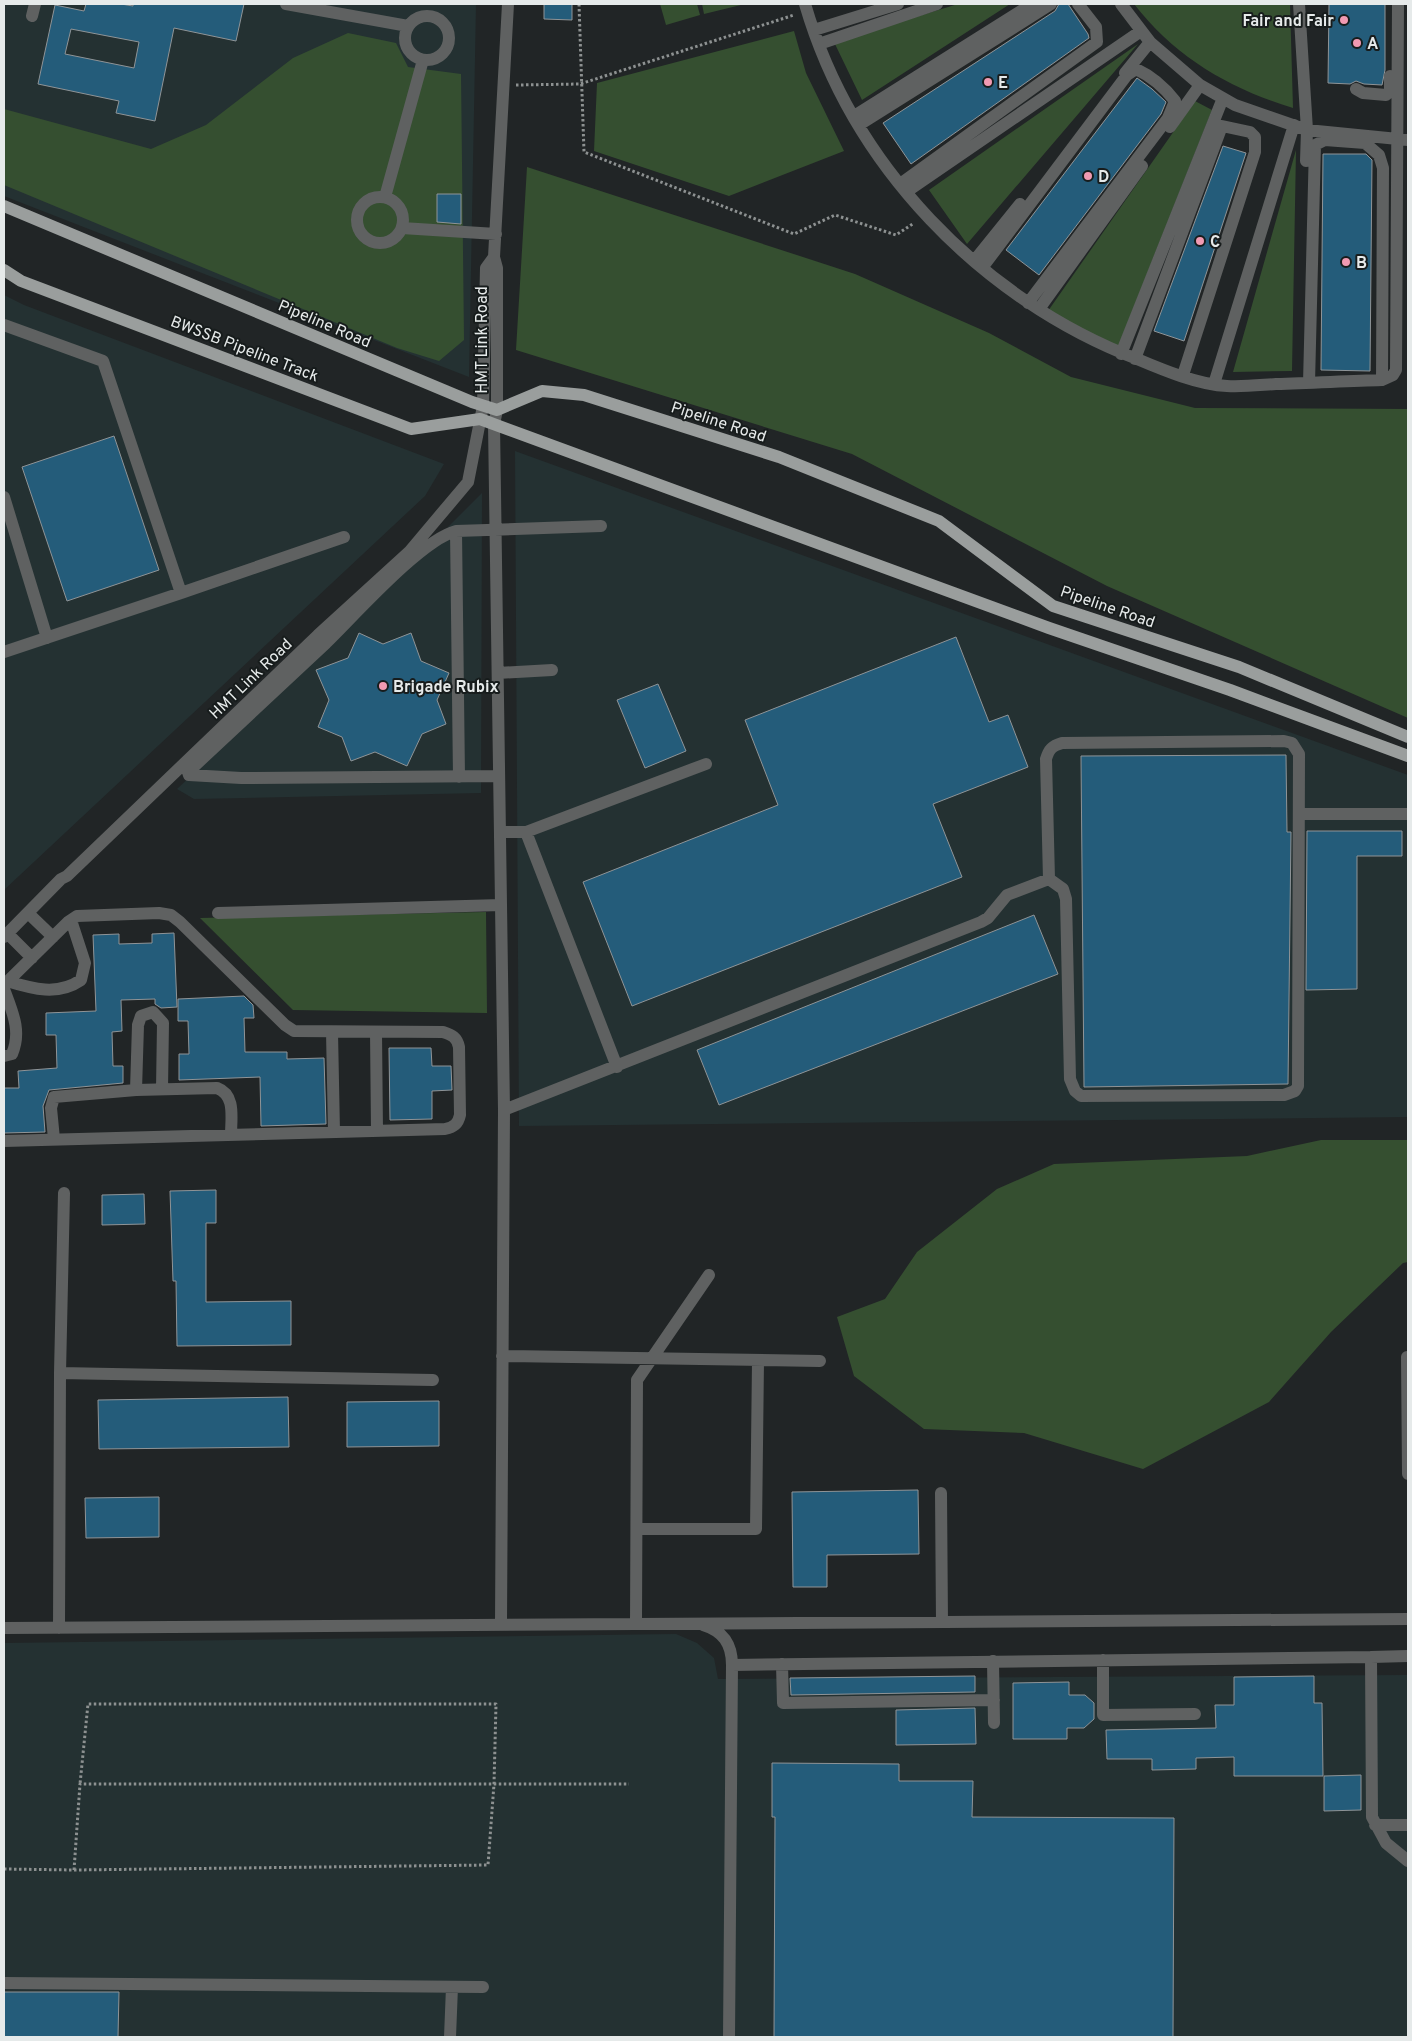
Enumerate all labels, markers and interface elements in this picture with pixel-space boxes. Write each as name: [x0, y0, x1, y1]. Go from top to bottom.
place label: Fair and Fair: [1242, 12, 1334, 32]
marker: Fair and Fair: [1338, 14, 1350, 26]
place label: A: [1367, 35, 1378, 55]
marker: A: [1351, 37, 1363, 49]
place label: E: [998, 74, 1008, 94]
marker: E: [982, 76, 994, 88]
place label: D: [1098, 168, 1109, 188]
marker: D: [1082, 170, 1094, 182]
place label: C: [1210, 233, 1220, 253]
marker: C: [1194, 235, 1206, 247]
place label: B: [1356, 254, 1367, 274]
marker: B: [1340, 256, 1352, 268]
street label: HMT Link Road: [473, 286, 493, 394]
street label: Pipeline Road: [275, 296, 374, 353]
street label: BWSSB Pipeline Track: [167, 312, 321, 387]
street label: Pipeline Road: [668, 398, 769, 448]
street label: Pipeline Road: [1057, 582, 1157, 633]
street label: HMT Link Road: [206, 635, 297, 724]
place label: Brigade Rubix: [393, 678, 499, 698]
marker: Brigade Rubix: [377, 680, 389, 692]

